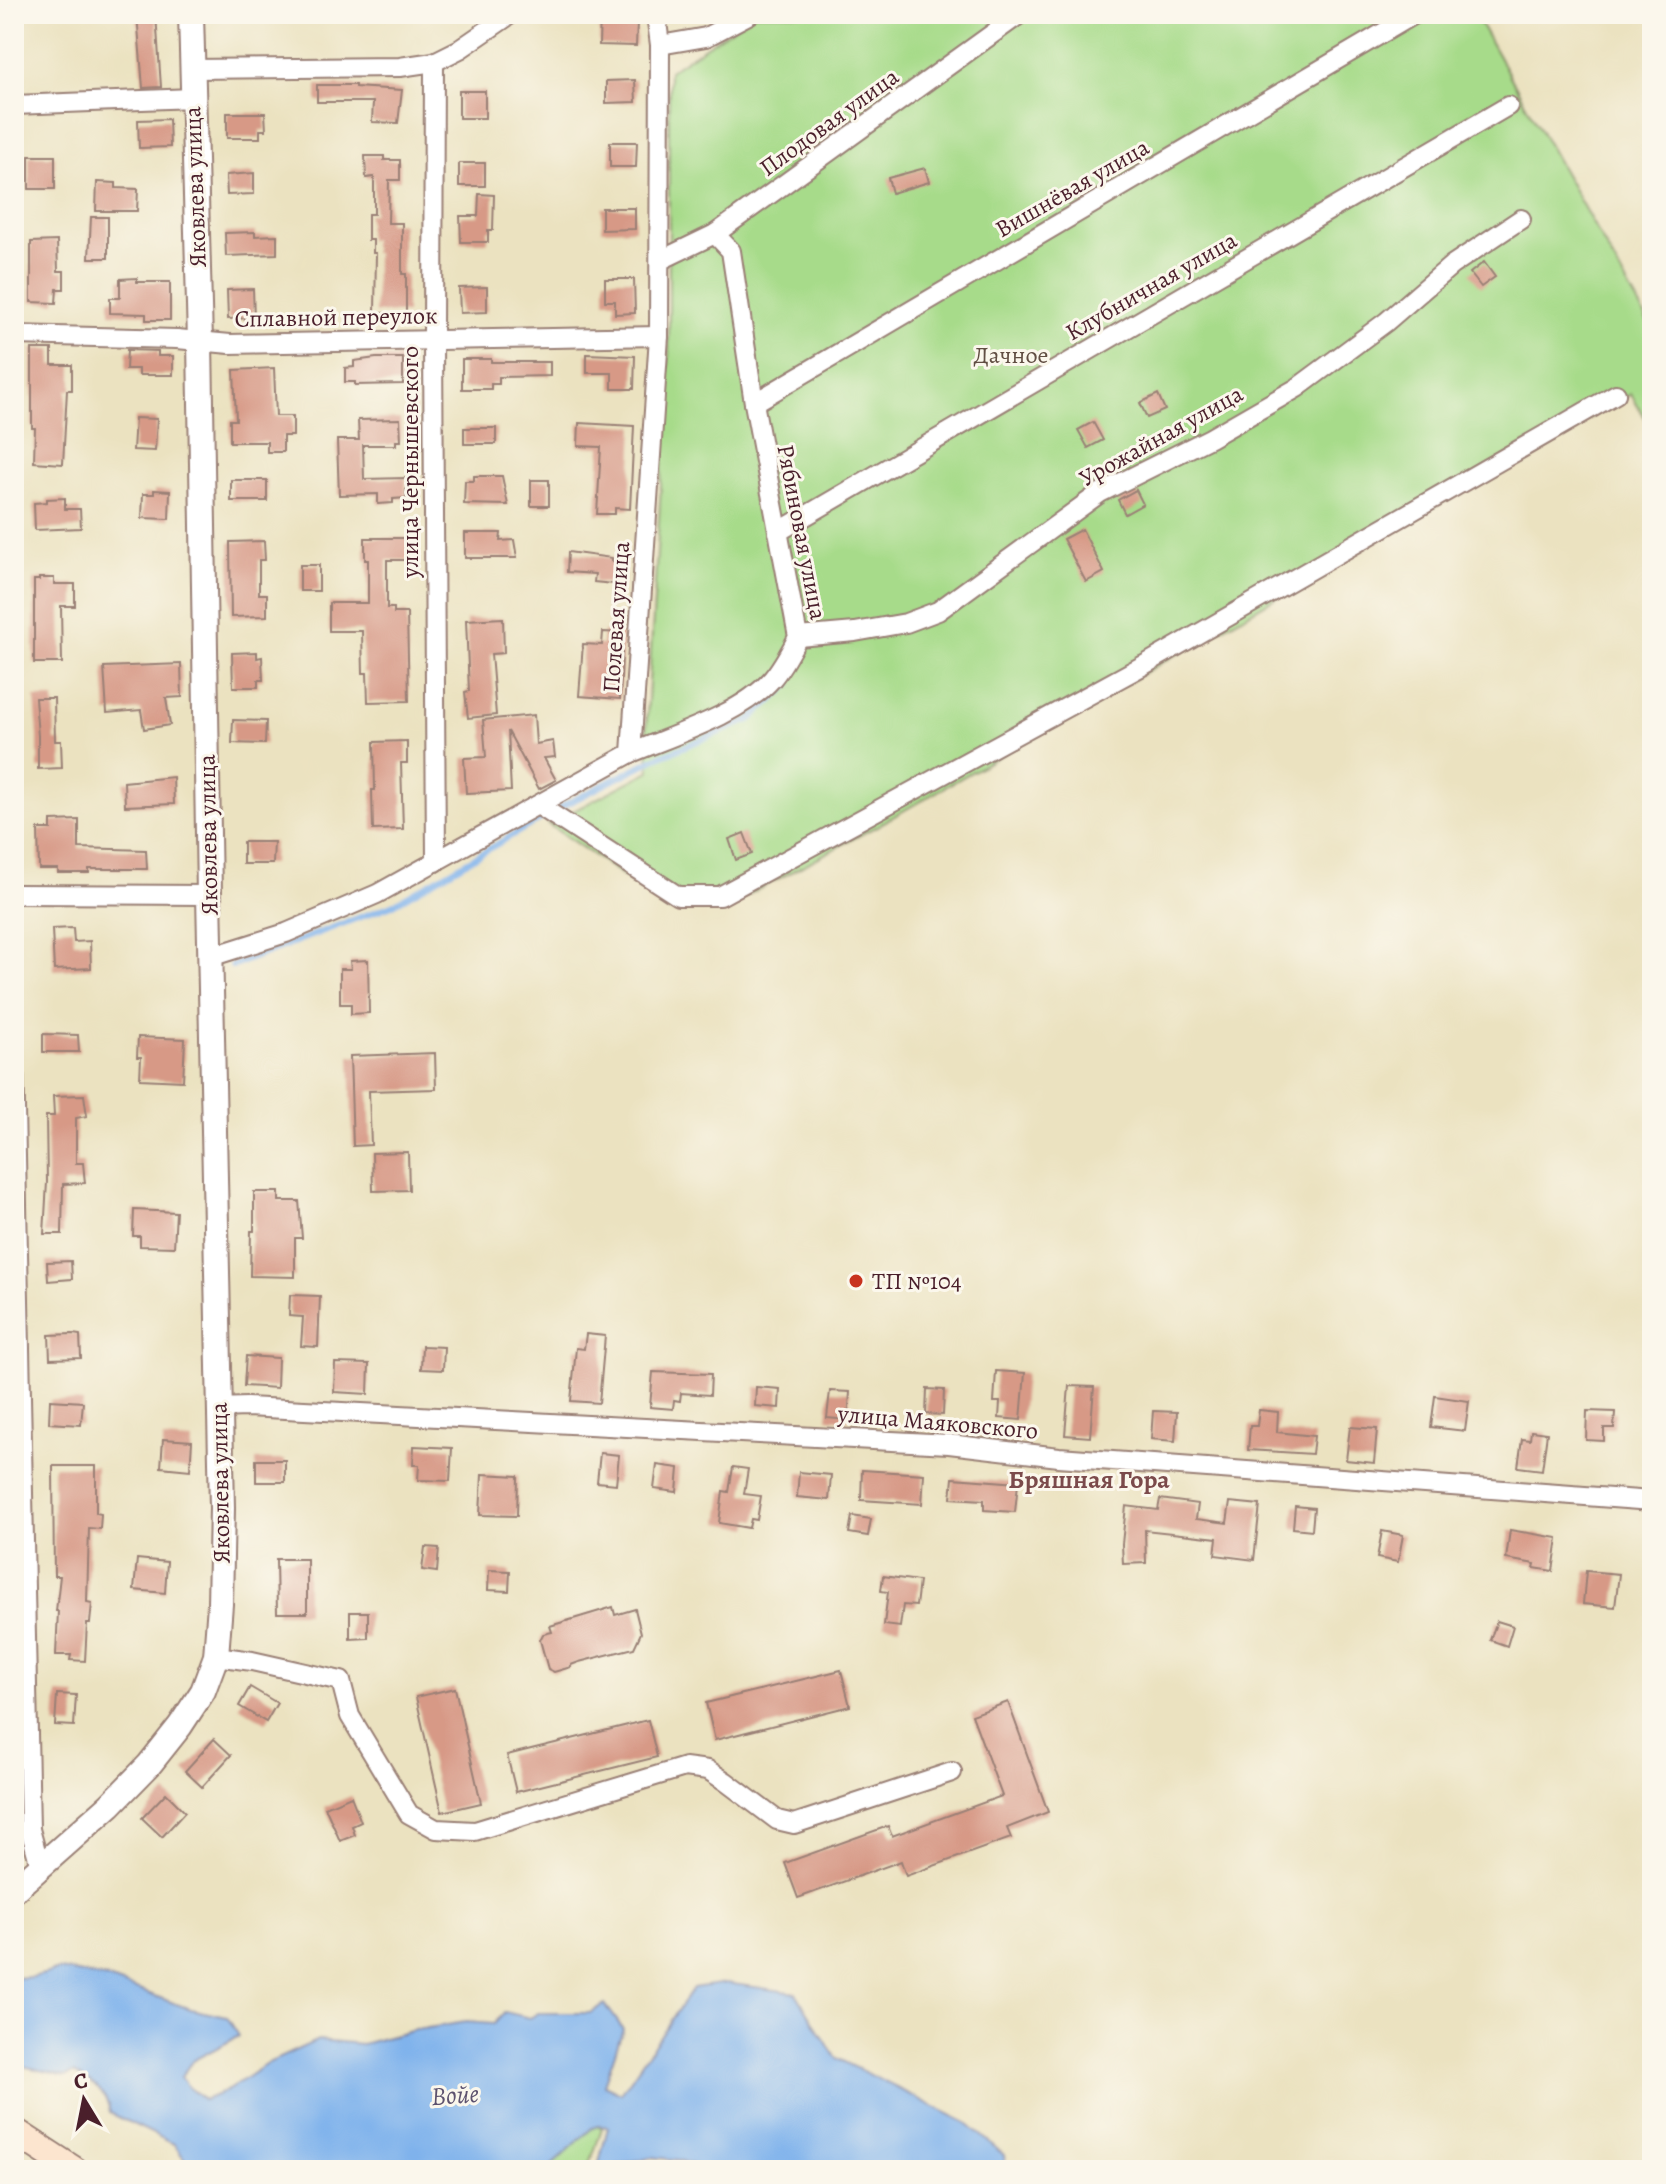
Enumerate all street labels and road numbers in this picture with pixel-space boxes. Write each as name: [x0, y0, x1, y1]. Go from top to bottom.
street label: Плодовая улица: [753, 61, 905, 183]
street label: Яковлева улица: [176, 106, 214, 268]
street label: Вишнёвая улица: [989, 131, 1155, 245]
street label: Клубничная улица: [1059, 224, 1243, 348]
street label: Сплавной переулок: [234, 299, 438, 335]
street label: улица Чернышевского: [394, 346, 426, 579]
street label: Урожайная улица: [1073, 378, 1249, 494]
street label: Рябиновая улица: [769, 442, 835, 622]
street label: Полевая улица: [595, 540, 637, 694]
street label: Яковлева улица: [191, 754, 225, 916]
street label: улица Маяковского: [836, 1397, 1039, 1447]
street label: Яковлева улица: [203, 1402, 237, 1564]

